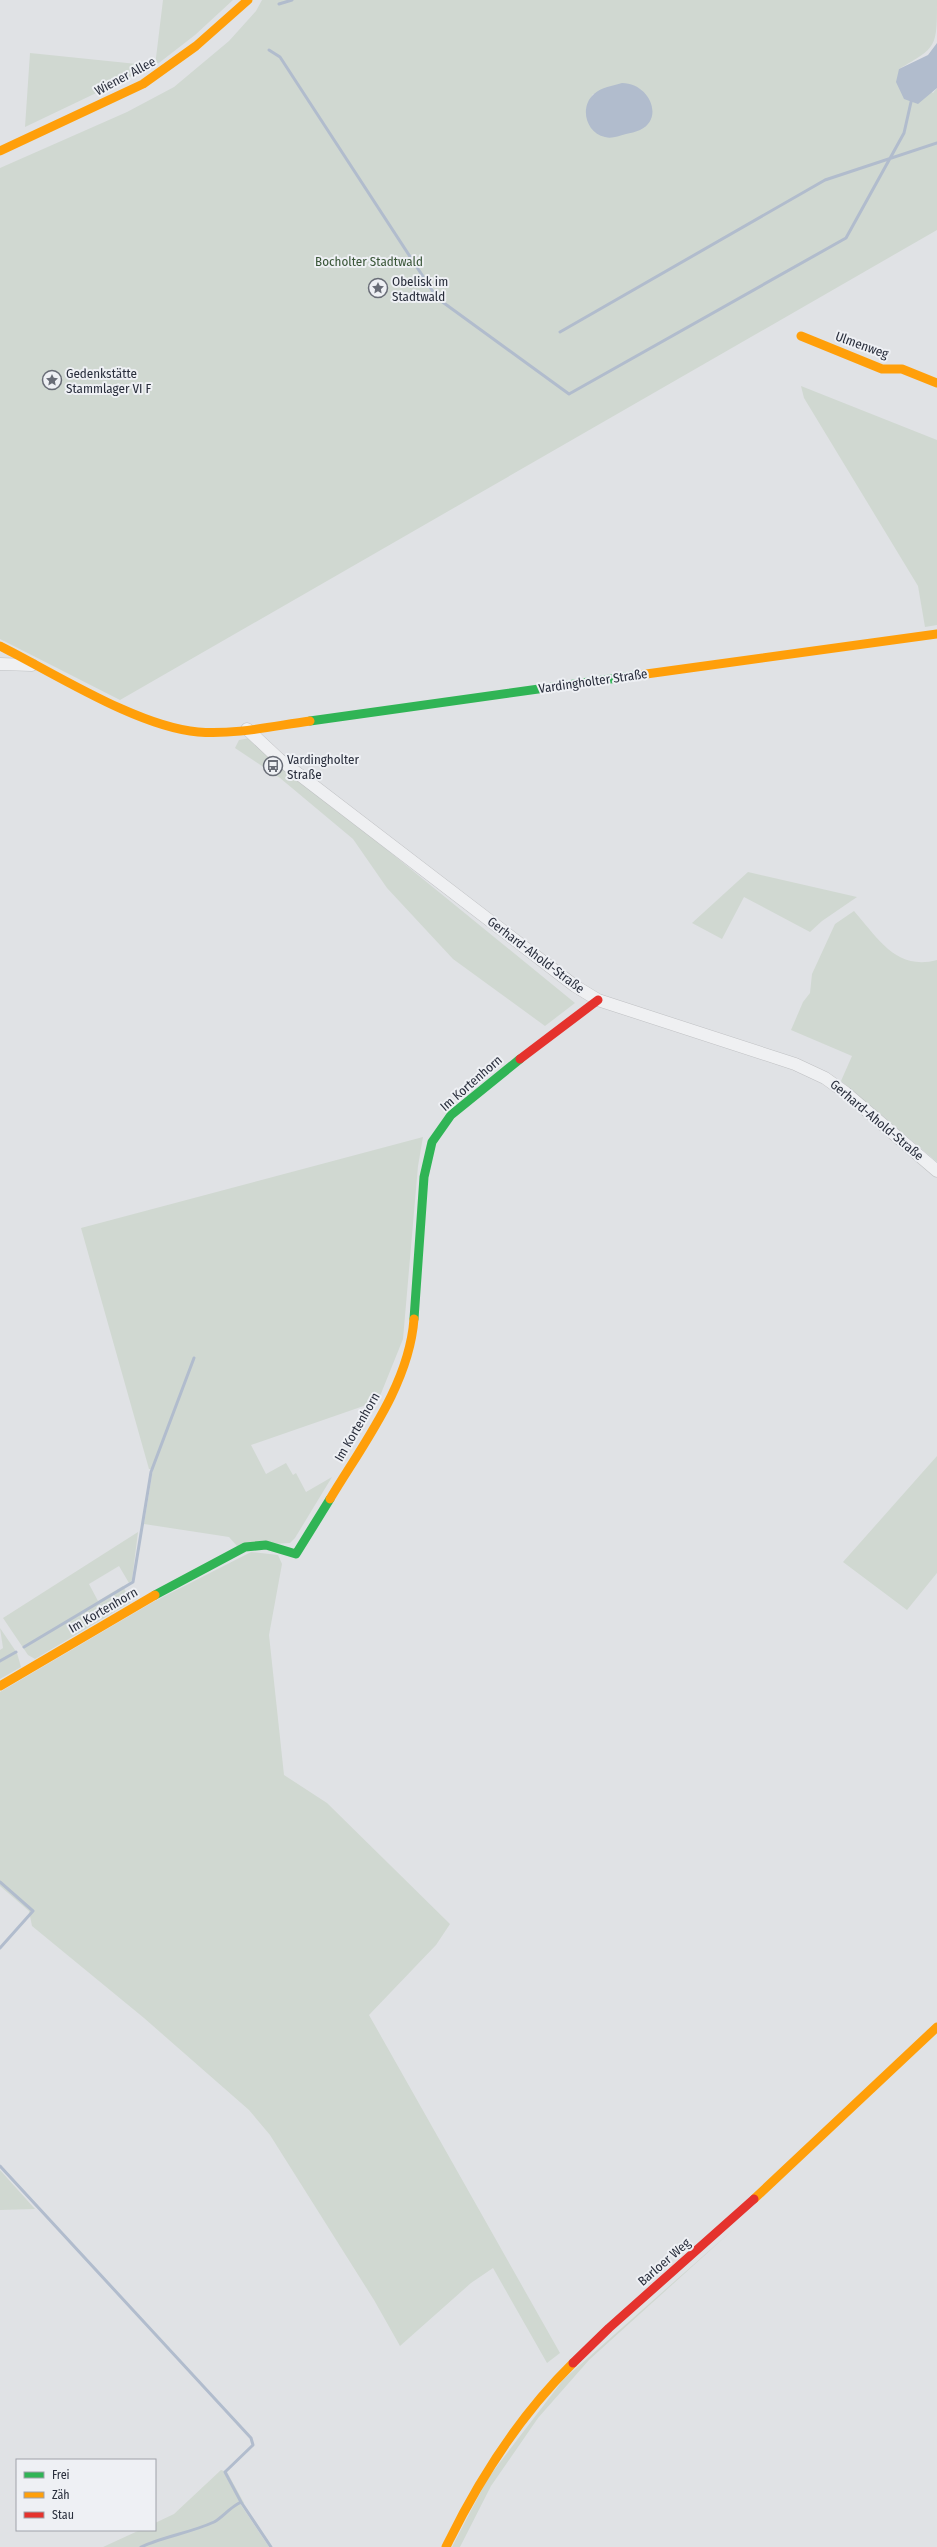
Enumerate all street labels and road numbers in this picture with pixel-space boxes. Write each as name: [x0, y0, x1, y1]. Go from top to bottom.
street label: Wiener Allee: [92, 54, 158, 98]
street label: Ulmenweg: [833, 328, 891, 362]
street label: Vardingholter Straße: [538, 666, 648, 696]
street label: Gerhard-Ahold-Straße: [485, 914, 587, 996]
street label: Im Kortenhorn: [437, 1052, 505, 1114]
street label: Gerhard-Ahold-Straße: [827, 1077, 927, 1163]
street label: Im Kortenhorn: [331, 1390, 383, 1464]
street label: Im Kortenhorn: [66, 1584, 140, 1636]
street label: Barloer Weg: [635, 2235, 694, 2289]

